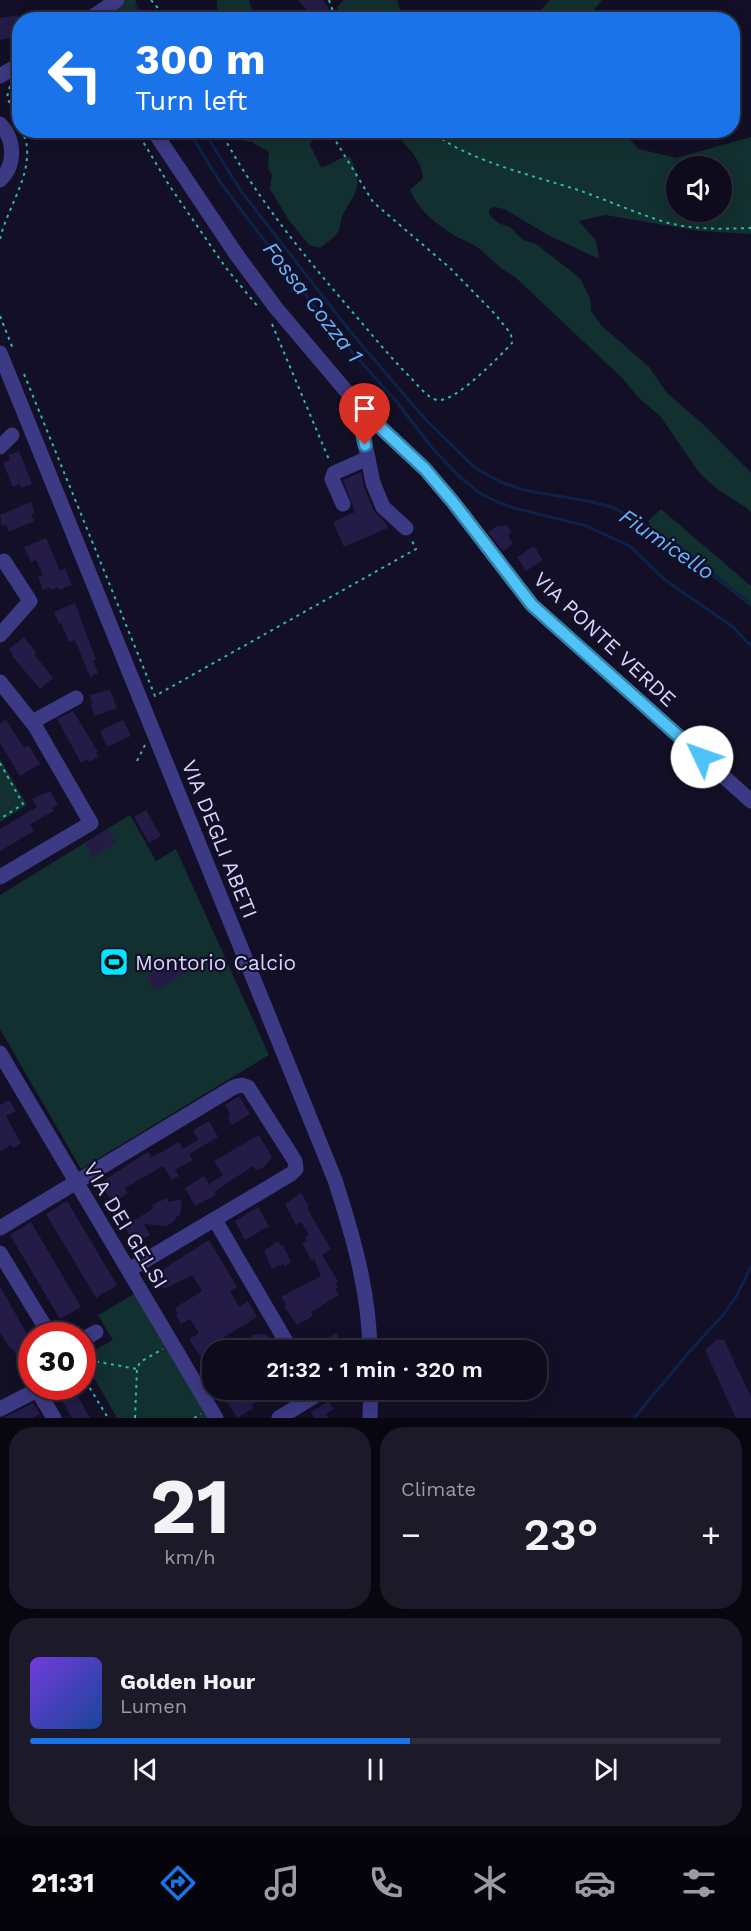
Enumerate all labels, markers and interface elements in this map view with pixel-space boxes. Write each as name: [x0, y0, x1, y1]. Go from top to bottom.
text: 300 m: [135, 35, 266, 84]
icon: left: [36, 36, 114, 114]
text: Turn left: [135, 85, 247, 117]
map controls: [666, 156, 732, 222]
button: sound: [666, 156, 732, 222]
water label: Fossa Cozza 1: [258, 237, 368, 368]
pin: [339, 383, 390, 445]
icon: arrive: [348, 392, 381, 425]
water label: Fiumicello: [615, 503, 719, 585]
street label: VIA PONTE VERDE: [528, 566, 682, 712]
position arrow: [670, 725, 734, 789]
street label: VIA DEGLI ABETI: [177, 756, 263, 922]
sports icon: Montorio Calcio: [98, 946, 130, 978]
place label: Montorio Calcio: [135, 950, 296, 975]
street label: VIA DEI GELSI: [79, 1157, 173, 1293]
speed limit sign: 30: [18, 1322, 96, 1400]
text: 21:32 · 1 min · 320 m: [266, 1357, 483, 1382]
text: 21: [150, 1460, 230, 1552]
text: Climate: [401, 1477, 476, 1501]
text: 23°: [524, 1508, 598, 1561]
text: −: [401, 1515, 421, 1554]
text: +: [701, 1515, 721, 1554]
text: km/h: [164, 1545, 216, 1569]
text: Golden Hour: [120, 1669, 255, 1694]
text: Lumen: [120, 1694, 187, 1718]
icon: previous: [129, 1753, 162, 1786]
icon: pause: [359, 1753, 392, 1786]
icon: next: [589, 1753, 622, 1786]
icon: directions: [157, 1862, 199, 1904]
icon: music: [261, 1862, 303, 1904]
icon: phone: [365, 1862, 407, 1904]
icon: climate: [469, 1862, 511, 1904]
icon: car: [574, 1862, 616, 1904]
icon: filters: [678, 1862, 720, 1904]
text: 21:31: [31, 1867, 95, 1899]

